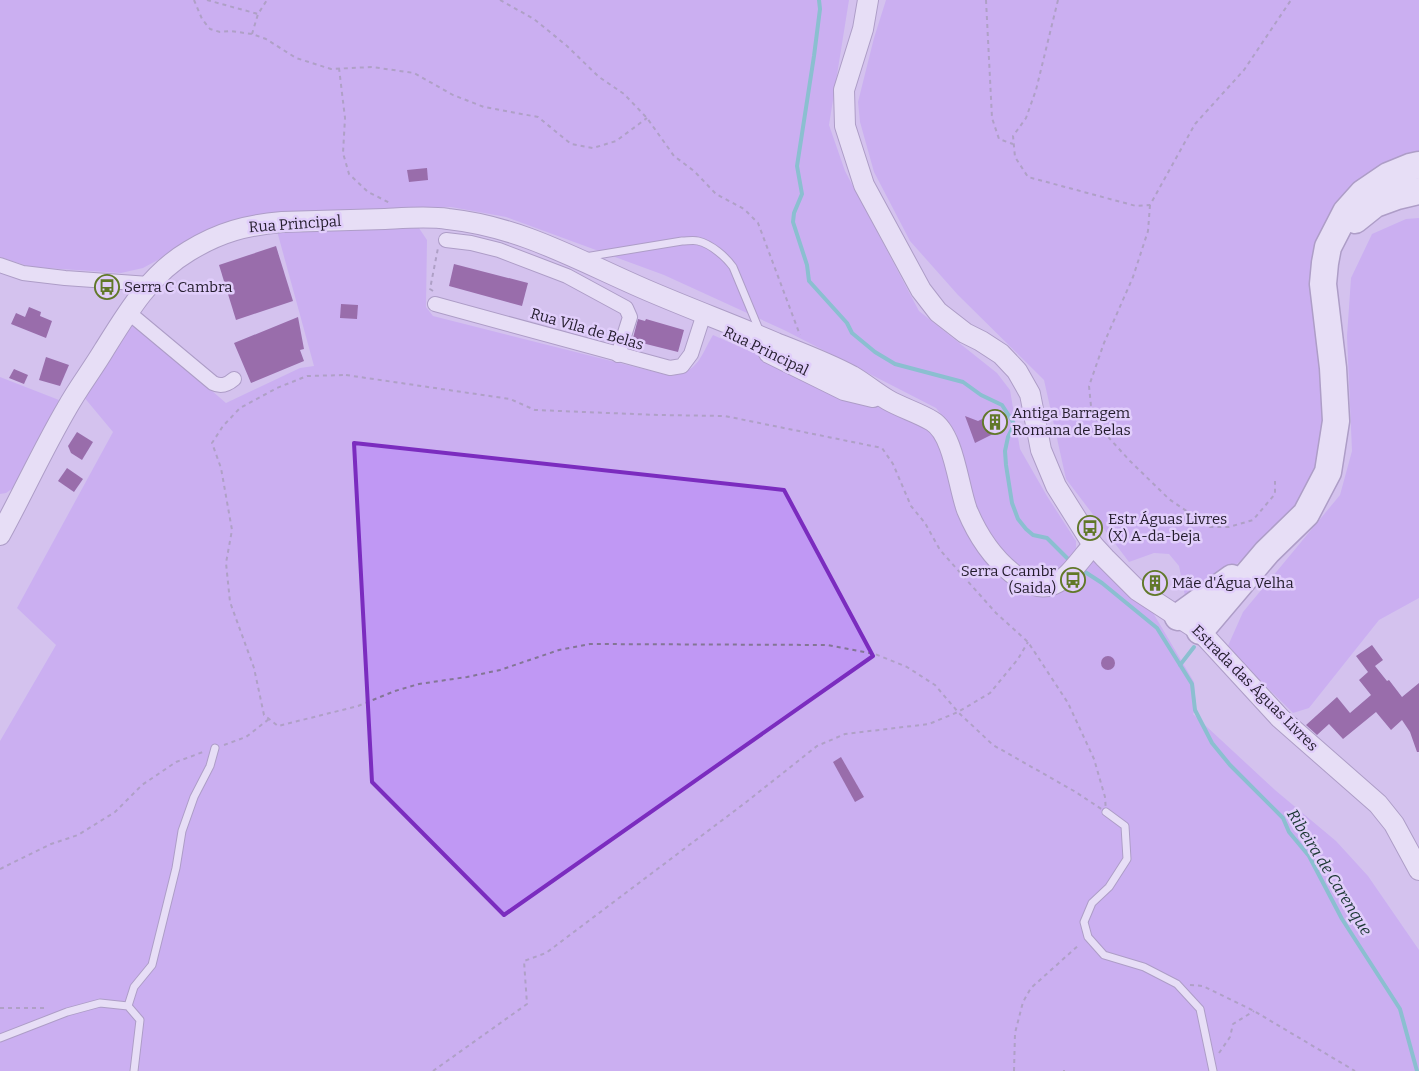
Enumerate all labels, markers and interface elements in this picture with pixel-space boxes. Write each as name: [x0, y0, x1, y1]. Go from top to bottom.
street label: Rua Principal: [248, 212, 342, 236]
bus stop icon: Serra C Cambra: [94, 274, 120, 300]
place label: Serra C Cambra: [124, 278, 232, 296]
street label: Rua Vila de Belas: [528, 304, 646, 354]
street label: Rua Principal: [720, 323, 812, 379]
place label: Antiga Barragem Romana de Belas: [1012, 404, 1131, 439]
building icon: Antiga Barragem Romana de Belas: [982, 409, 1008, 435]
place label: Estr Águas Livres (X) A-da-beja: [1108, 510, 1227, 545]
bus stop icon: Estr Águas Livres (X) A-da-beja: [1077, 515, 1103, 541]
place label: Serra Ccambr (Saida): [961, 562, 1056, 597]
bus stop icon: Serra Ccambr (Saida): [1060, 567, 1086, 593]
building icon: Mãe d'Água Velha: [1142, 570, 1168, 596]
place label: Mãe d'Água Velha: [1172, 574, 1294, 592]
street label: Estrada das Águas Livres: [1188, 621, 1322, 755]
water label: Ribeira de Carenque: [1283, 806, 1376, 939]

